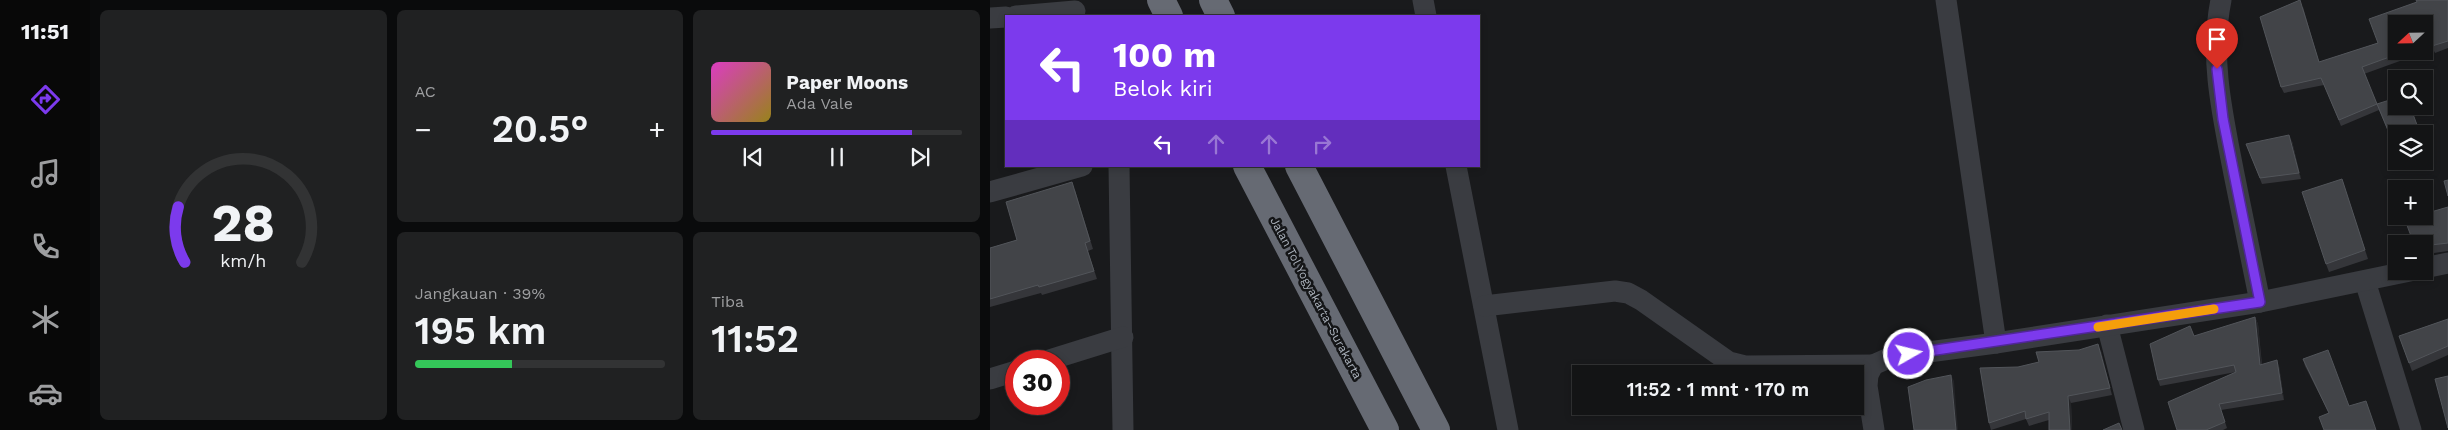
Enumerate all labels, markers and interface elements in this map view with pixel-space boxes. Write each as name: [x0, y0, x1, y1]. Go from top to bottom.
north arrow: [2388, 15, 2432, 60]
map controls: [2388, 15, 2433, 280]
pin: [2196, 18, 2238, 69]
text: 11:51: [21, 19, 69, 44]
icon: arrive: [2203, 25, 2231, 53]
text: 100 m: [1113, 34, 1216, 76]
icon: left: [1030, 35, 1095, 100]
button: search: [2388, 70, 2433, 115]
text: Paper Moons: [786, 71, 908, 94]
text: Belok kiri: [1113, 76, 1213, 101]
icon: directions: [28, 82, 63, 117]
text: AC: [415, 82, 436, 101]
text: Ada Vale: [786, 94, 853, 113]
text: 20.5°: [491, 107, 589, 151]
text: −: [415, 113, 432, 146]
text: +: [648, 113, 665, 146]
button: layers: [2388, 125, 2433, 170]
icon: left: [1149, 130, 1177, 158]
icon: ahead: [1202, 130, 1230, 158]
icon: ahead: [1255, 130, 1283, 158]
icon: right: [1308, 130, 1336, 158]
icon: previous: [739, 143, 767, 171]
icon: pause: [823, 143, 851, 171]
icon: next: [906, 143, 934, 171]
icon: music: [28, 156, 63, 191]
button: +: [2388, 180, 2433, 225]
text: 28: [212, 193, 275, 254]
street label: Jalan Tol Yogyakarta–Surakarta: [1267, 215, 1365, 381]
icon: phone: [28, 229, 63, 264]
button: −: [2388, 235, 2433, 280]
text: km/h: [220, 250, 266, 271]
text: Jangkauan · 39%: [415, 284, 545, 303]
text: Tiba: [711, 292, 744, 311]
icon: climate: [28, 302, 63, 337]
text: 195 km: [415, 309, 546, 353]
text: 11:52: [711, 317, 799, 361]
position arrow: [1882, 327, 1934, 379]
speed limit sign: 30: [1005, 350, 1070, 415]
icon: car: [28, 376, 63, 411]
text: 11:52 · 1 mnt · 170 m: [1627, 378, 1809, 401]

